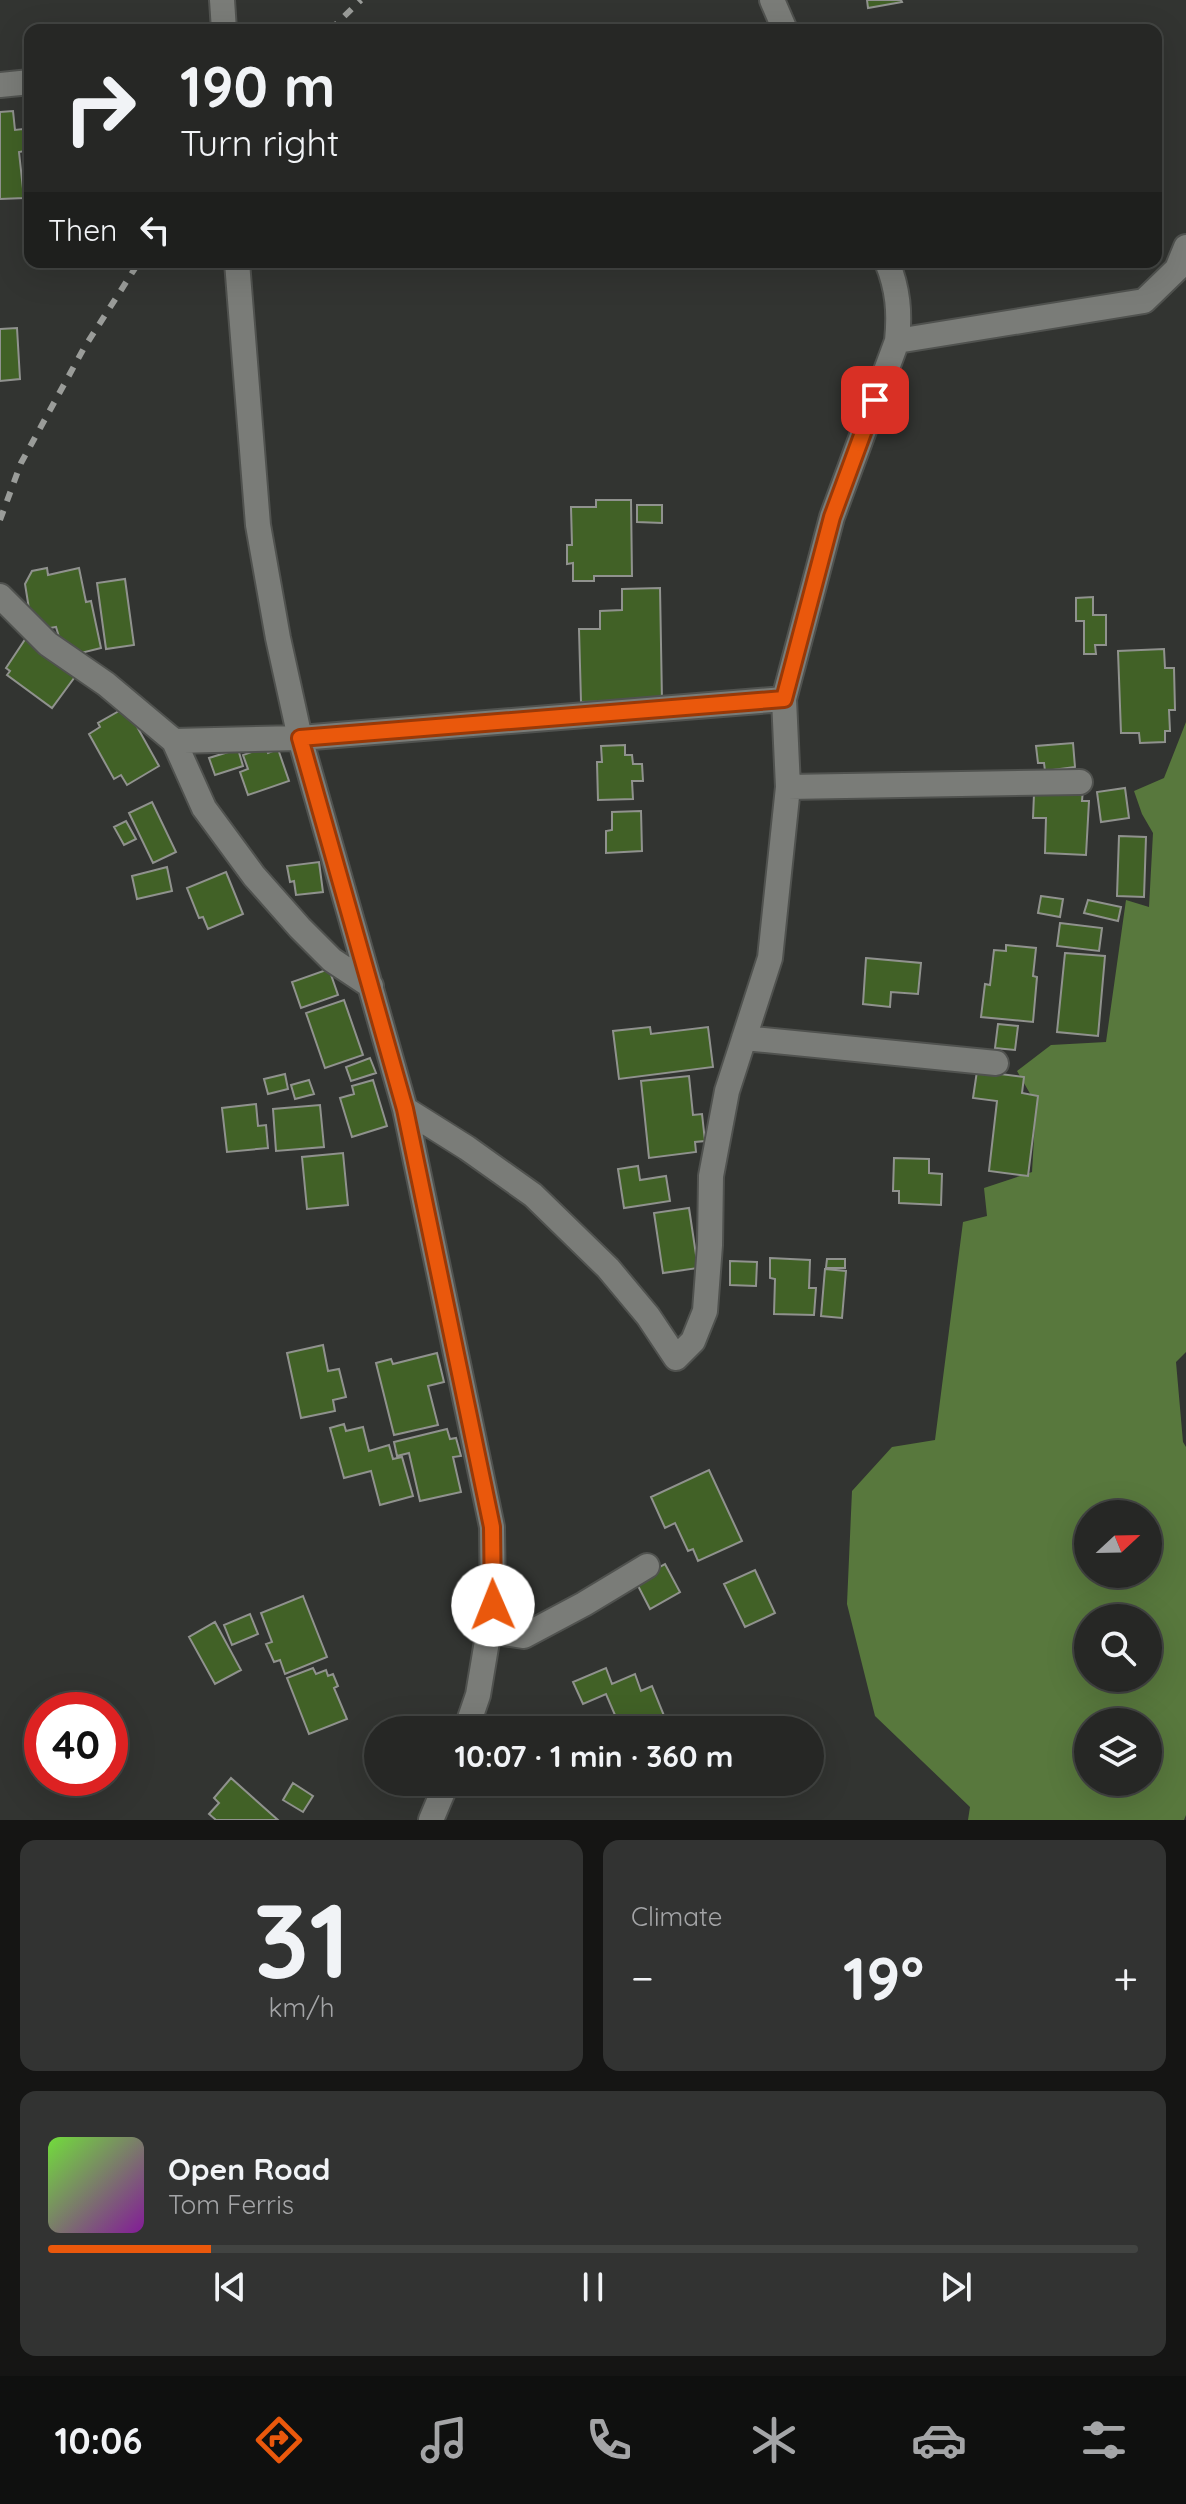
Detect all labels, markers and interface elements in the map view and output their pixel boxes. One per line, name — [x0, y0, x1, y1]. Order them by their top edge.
text: 190 m — [180, 51, 335, 121]
icon: right — [48, 56, 152, 160]
text: Turn right — [180, 120, 339, 165]
icon: left — [133, 208, 177, 252]
text: Then — [48, 211, 117, 249]
pin — [841, 366, 909, 434]
icon: arrive — [853, 378, 897, 422]
north arrow — [1074, 1500, 1162, 1588]
map controls — [1074, 1500, 1162, 1796]
position arrow — [451, 1563, 535, 1647]
button: search — [1074, 1604, 1162, 1692]
speed limit sign: 40 — [24, 1692, 128, 1796]
button: layers — [1074, 1708, 1162, 1796]
text: 10:07 · 1 min · 360 m — [455, 1737, 733, 1775]
text: 31 — [253, 1874, 350, 2004]
text: Climate — [631, 1900, 722, 1933]
text: 19° — [843, 1940, 924, 2015]
text: − — [631, 1950, 654, 2005]
text: + — [1113, 1950, 1138, 2005]
text: km/h — [269, 1991, 334, 2024]
text: Open Road — [168, 2150, 330, 2188]
text: Tom Ferris — [168, 2188, 294, 2221]
icon: previous — [208, 2265, 252, 2309]
icon: pause — [571, 2265, 615, 2309]
icon: next — [934, 2265, 978, 2309]
icon: directions — [251, 2412, 307, 2468]
icon: music — [416, 2412, 472, 2468]
icon: phone — [581, 2412, 637, 2468]
icon: climate — [746, 2412, 802, 2468]
icon: car — [911, 2412, 967, 2468]
icon: filters — [1076, 2412, 1132, 2468]
text: 10:06 — [54, 2418, 142, 2463]

